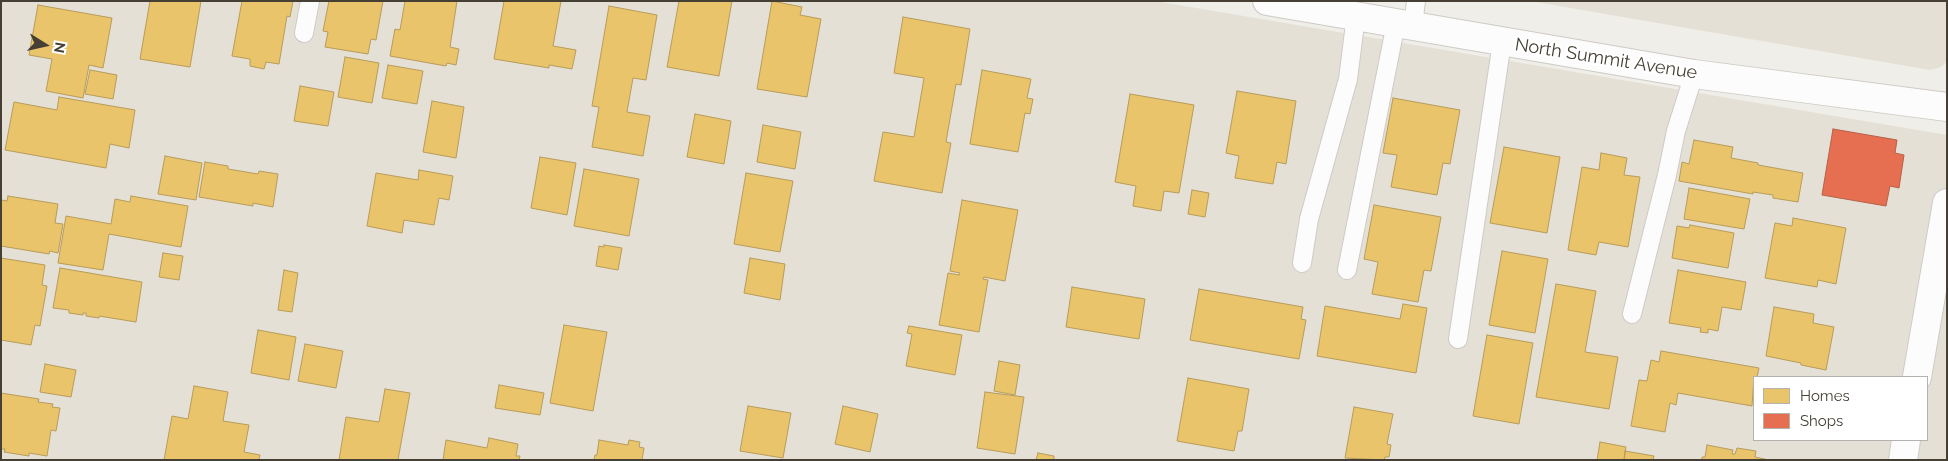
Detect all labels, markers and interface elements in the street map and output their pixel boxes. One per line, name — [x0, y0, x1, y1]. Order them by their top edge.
north arrow — [20, 20, 70, 70]
street label: North Summit Avenue — [1513, 34, 1699, 84]
text: N — [51, 41, 69, 54]
legend — [1753, 376, 1928, 441]
text: Homes — [1800, 387, 1850, 405]
text: Shops — [1800, 412, 1843, 430]

